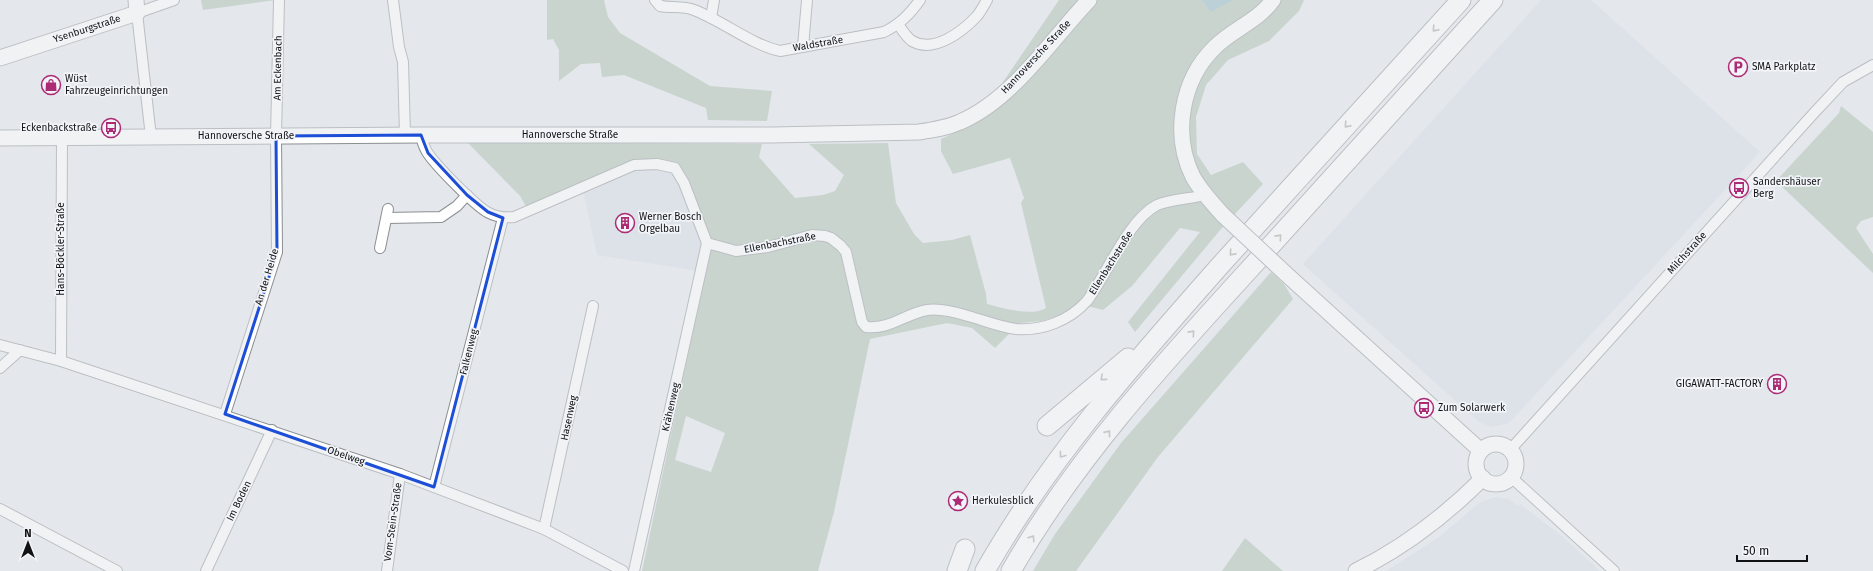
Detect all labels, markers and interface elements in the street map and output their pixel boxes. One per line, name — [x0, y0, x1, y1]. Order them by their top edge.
street label: Ysenburgstraße — [52, 12, 122, 46]
street label: Hannoversche Straße — [999, 18, 1073, 96]
one-way arrow — [1432, 24, 1440, 32]
street label: Waldstraße — [792, 34, 844, 54]
street label: Am Eckenbach — [271, 35, 285, 101]
parking icon: SMA Parkplatz — [1727, 56, 1749, 78]
place label: SMA Parkplatz — [1752, 61, 1816, 73]
place label: Wüst Fahrzeugeinrichtungen — [65, 73, 168, 97]
shop icon: Wüst Fahrzeugeinrichtungen — [40, 74, 62, 96]
bus stop icon: Eckenbackstraße — [100, 117, 122, 139]
one-way arrow — [1345, 120, 1352, 128]
place label: Eckenbackstraße — [21, 122, 97, 134]
street label: Hannoversche Straße — [522, 129, 618, 141]
street label: Hannoversche Straße — [198, 130, 294, 142]
place label: Sandershäuser Berg — [1753, 176, 1821, 200]
bus stop icon: Sandershäuser Berg — [1728, 177, 1750, 199]
street label: Hans-Böckler-Straße — [55, 202, 67, 296]
place label: Werner Bosch Orgelbau — [639, 211, 702, 235]
building icon: Werner Bosch Orgelbau — [614, 212, 636, 234]
street label: Ellenbachstraße — [1087, 229, 1135, 297]
street label: Milchstraße — [1665, 229, 1709, 277]
street label: Ellenbachstraße — [743, 230, 817, 256]
one-way arrow — [1274, 234, 1281, 241]
street label: An der Heide — [253, 247, 281, 307]
one-way arrow — [1230, 248, 1237, 255]
street label: Falkenweg — [458, 327, 481, 376]
one-way arrow — [1187, 330, 1194, 338]
one-way arrow — [1100, 373, 1108, 381]
building icon: GIGAWATT-FACTORY — [1766, 373, 1788, 395]
place label: GIGAWATT-FACTORY — [1676, 378, 1763, 390]
street label: Krähenweg — [660, 381, 683, 433]
street label: Hasenweg — [558, 394, 580, 442]
bus stop icon: Zum Solarwerk — [1413, 397, 1435, 419]
place label: Zum Solarwerk — [1438, 402, 1506, 414]
one-way arrow — [1103, 430, 1110, 437]
street label: Obelweg — [326, 444, 367, 468]
one-way arrow — [1060, 451, 1067, 458]
street label: Im Boden — [224, 479, 254, 523]
street label: Vom-Stein-Straße — [382, 482, 404, 562]
place icon: Herkulesblick — [947, 490, 969, 512]
place label: Herkulesblick — [972, 495, 1034, 507]
north arrow — [8, 523, 48, 563]
text: N — [24, 527, 32, 540]
one-way arrow — [1027, 535, 1035, 542]
scale bar — [1737, 537, 1807, 563]
text: 50 m — [1743, 544, 1769, 558]

